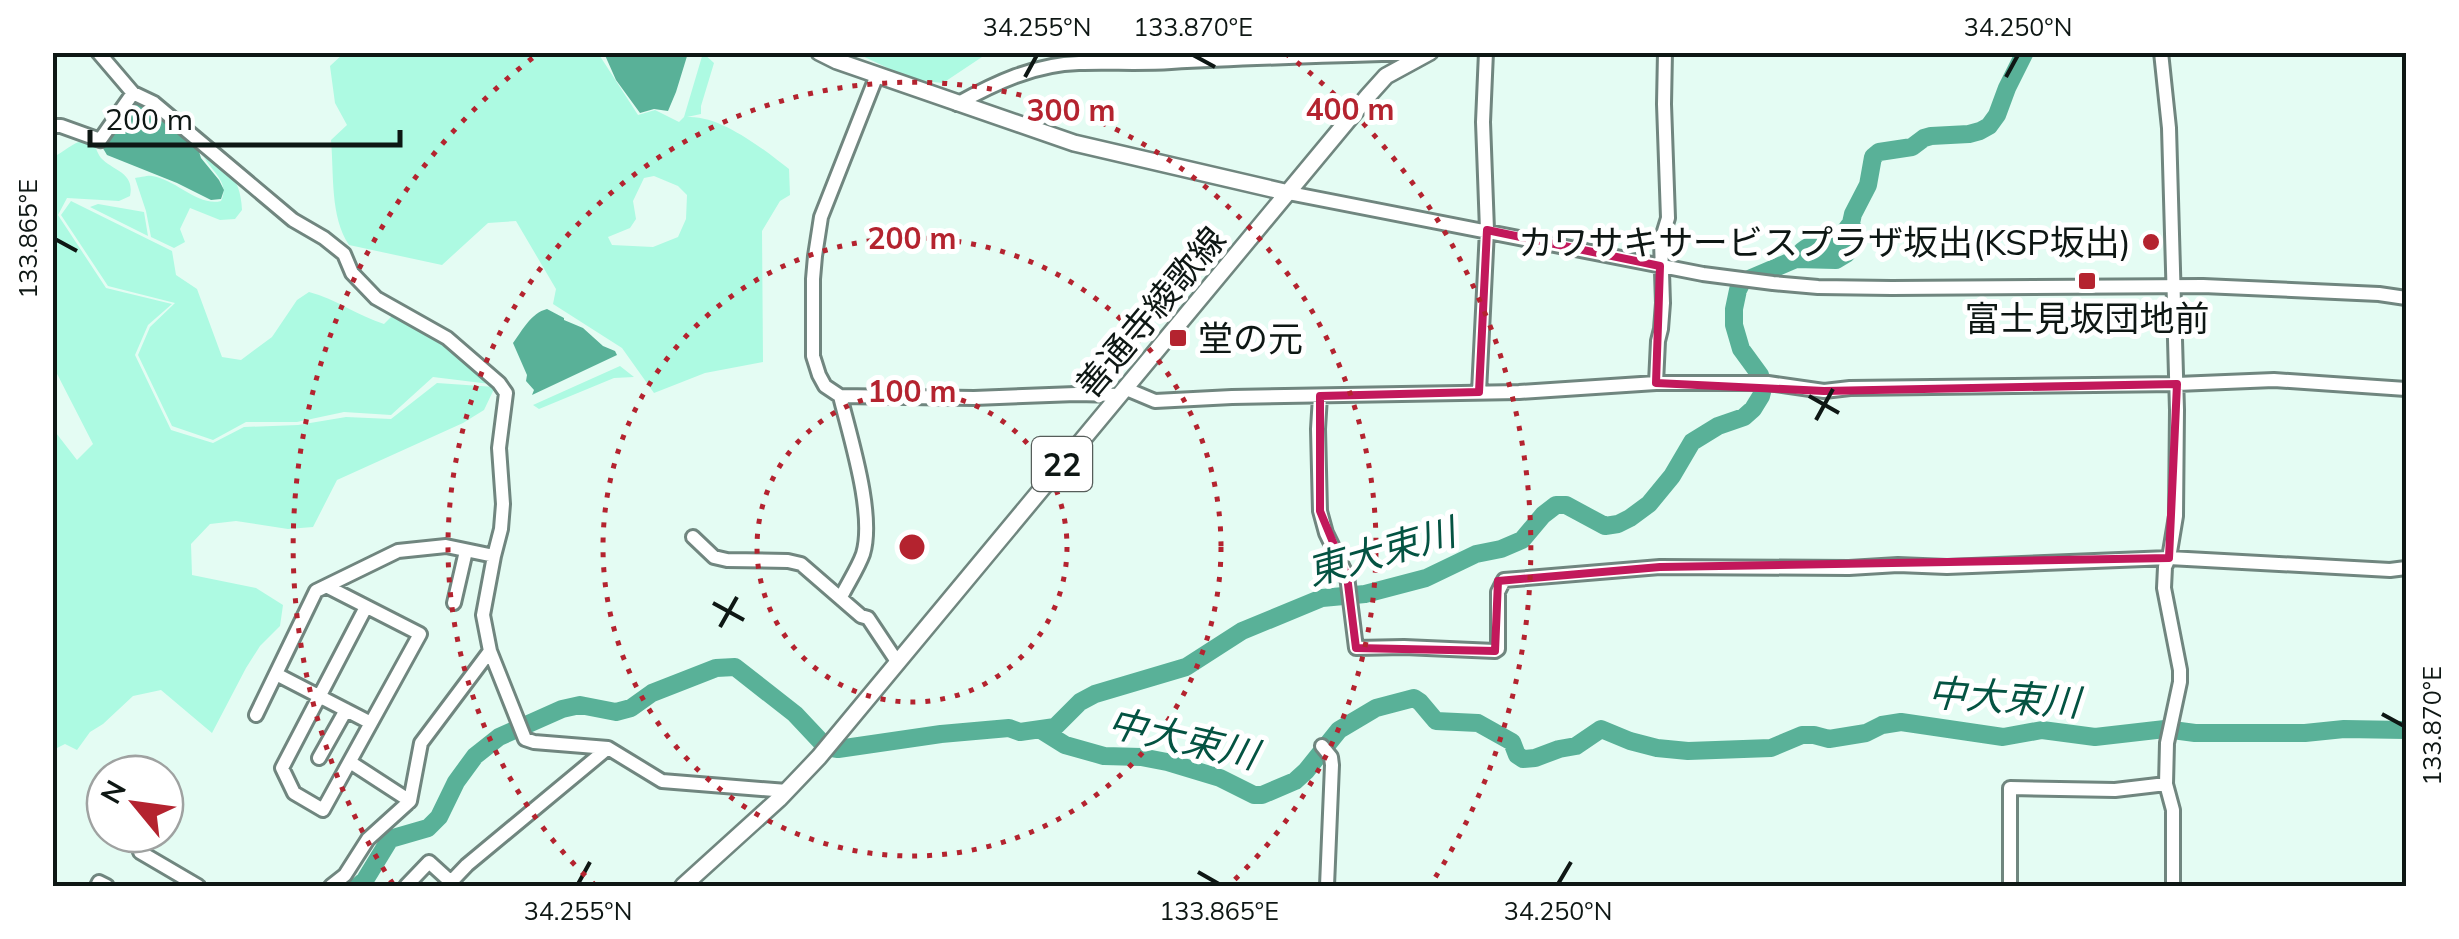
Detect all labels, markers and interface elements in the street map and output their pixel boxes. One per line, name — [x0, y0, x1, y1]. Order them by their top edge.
text: 34.255°N — [983, 11, 1091, 42]
text: 133.870°E — [1133, 11, 1253, 42]
text: 34.250°N — [1964, 11, 2072, 42]
scale bar — [90, 85, 400, 147]
text: 400 m — [1305, 90, 1395, 128]
text: 300 m — [1026, 91, 1116, 129]
text: 200 m — [105, 100, 193, 138]
text: 133.865°E — [12, 179, 43, 299]
street label: 善通寺綾歌線 — [1066, 217, 1234, 407]
text: 200 m — [867, 219, 957, 257]
place label: カワサキサービスプラザ坂出(KSP坂出) — [1518, 220, 2131, 264]
marker: カワサキサービスプラザ坂出(KSP坂出) — [2140, 231, 2162, 253]
marker: 富士見坂団地前 — [2076, 270, 2098, 292]
place label: 富士見坂団地前 — [1964, 296, 2210, 340]
place label: 堂の元 — [1198, 316, 1303, 360]
marker: 堂の元 — [1167, 327, 1189, 349]
text: 100 m — [867, 372, 957, 410]
road number: 22 — [1032, 437, 1092, 491]
water label: 東大束川 — [1301, 506, 1465, 595]
centre of rings — [894, 529, 930, 565]
text: 133.870°E — [2416, 666, 2447, 786]
water label: 中大束川 — [1927, 668, 2085, 727]
water label: 中大束川 — [1104, 698, 1266, 779]
north arrow — [85, 754, 185, 854]
text: N — [92, 774, 133, 809]
text: 34.255°N — [524, 895, 632, 926]
text: 133.865°E — [1159, 895, 1279, 926]
text: 34.250°N — [1504, 895, 1612, 926]

